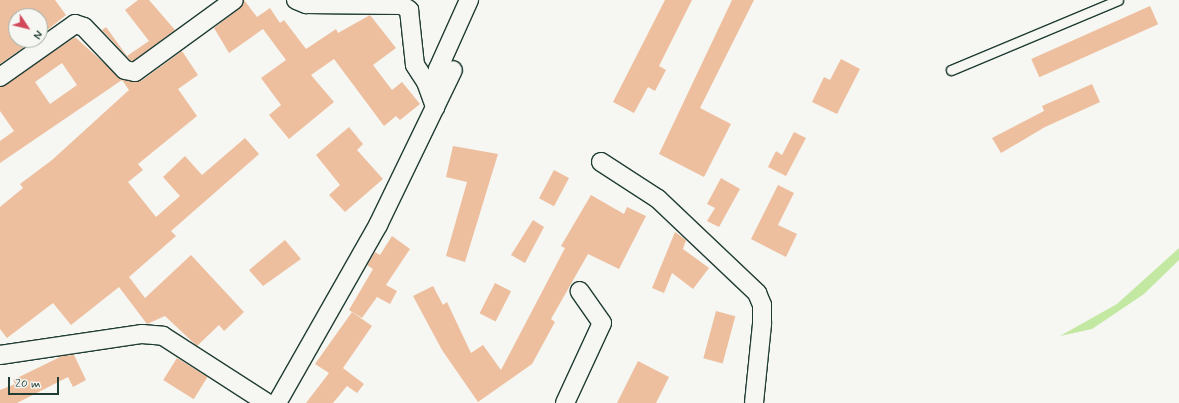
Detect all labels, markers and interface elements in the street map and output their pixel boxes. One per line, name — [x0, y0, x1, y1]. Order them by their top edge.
north arrow — [8, 8, 48, 48]
text: N — [29, 27, 45, 41]
scale bar — [10, 369, 61, 395]
text: 20 m — [15, 376, 41, 392]

